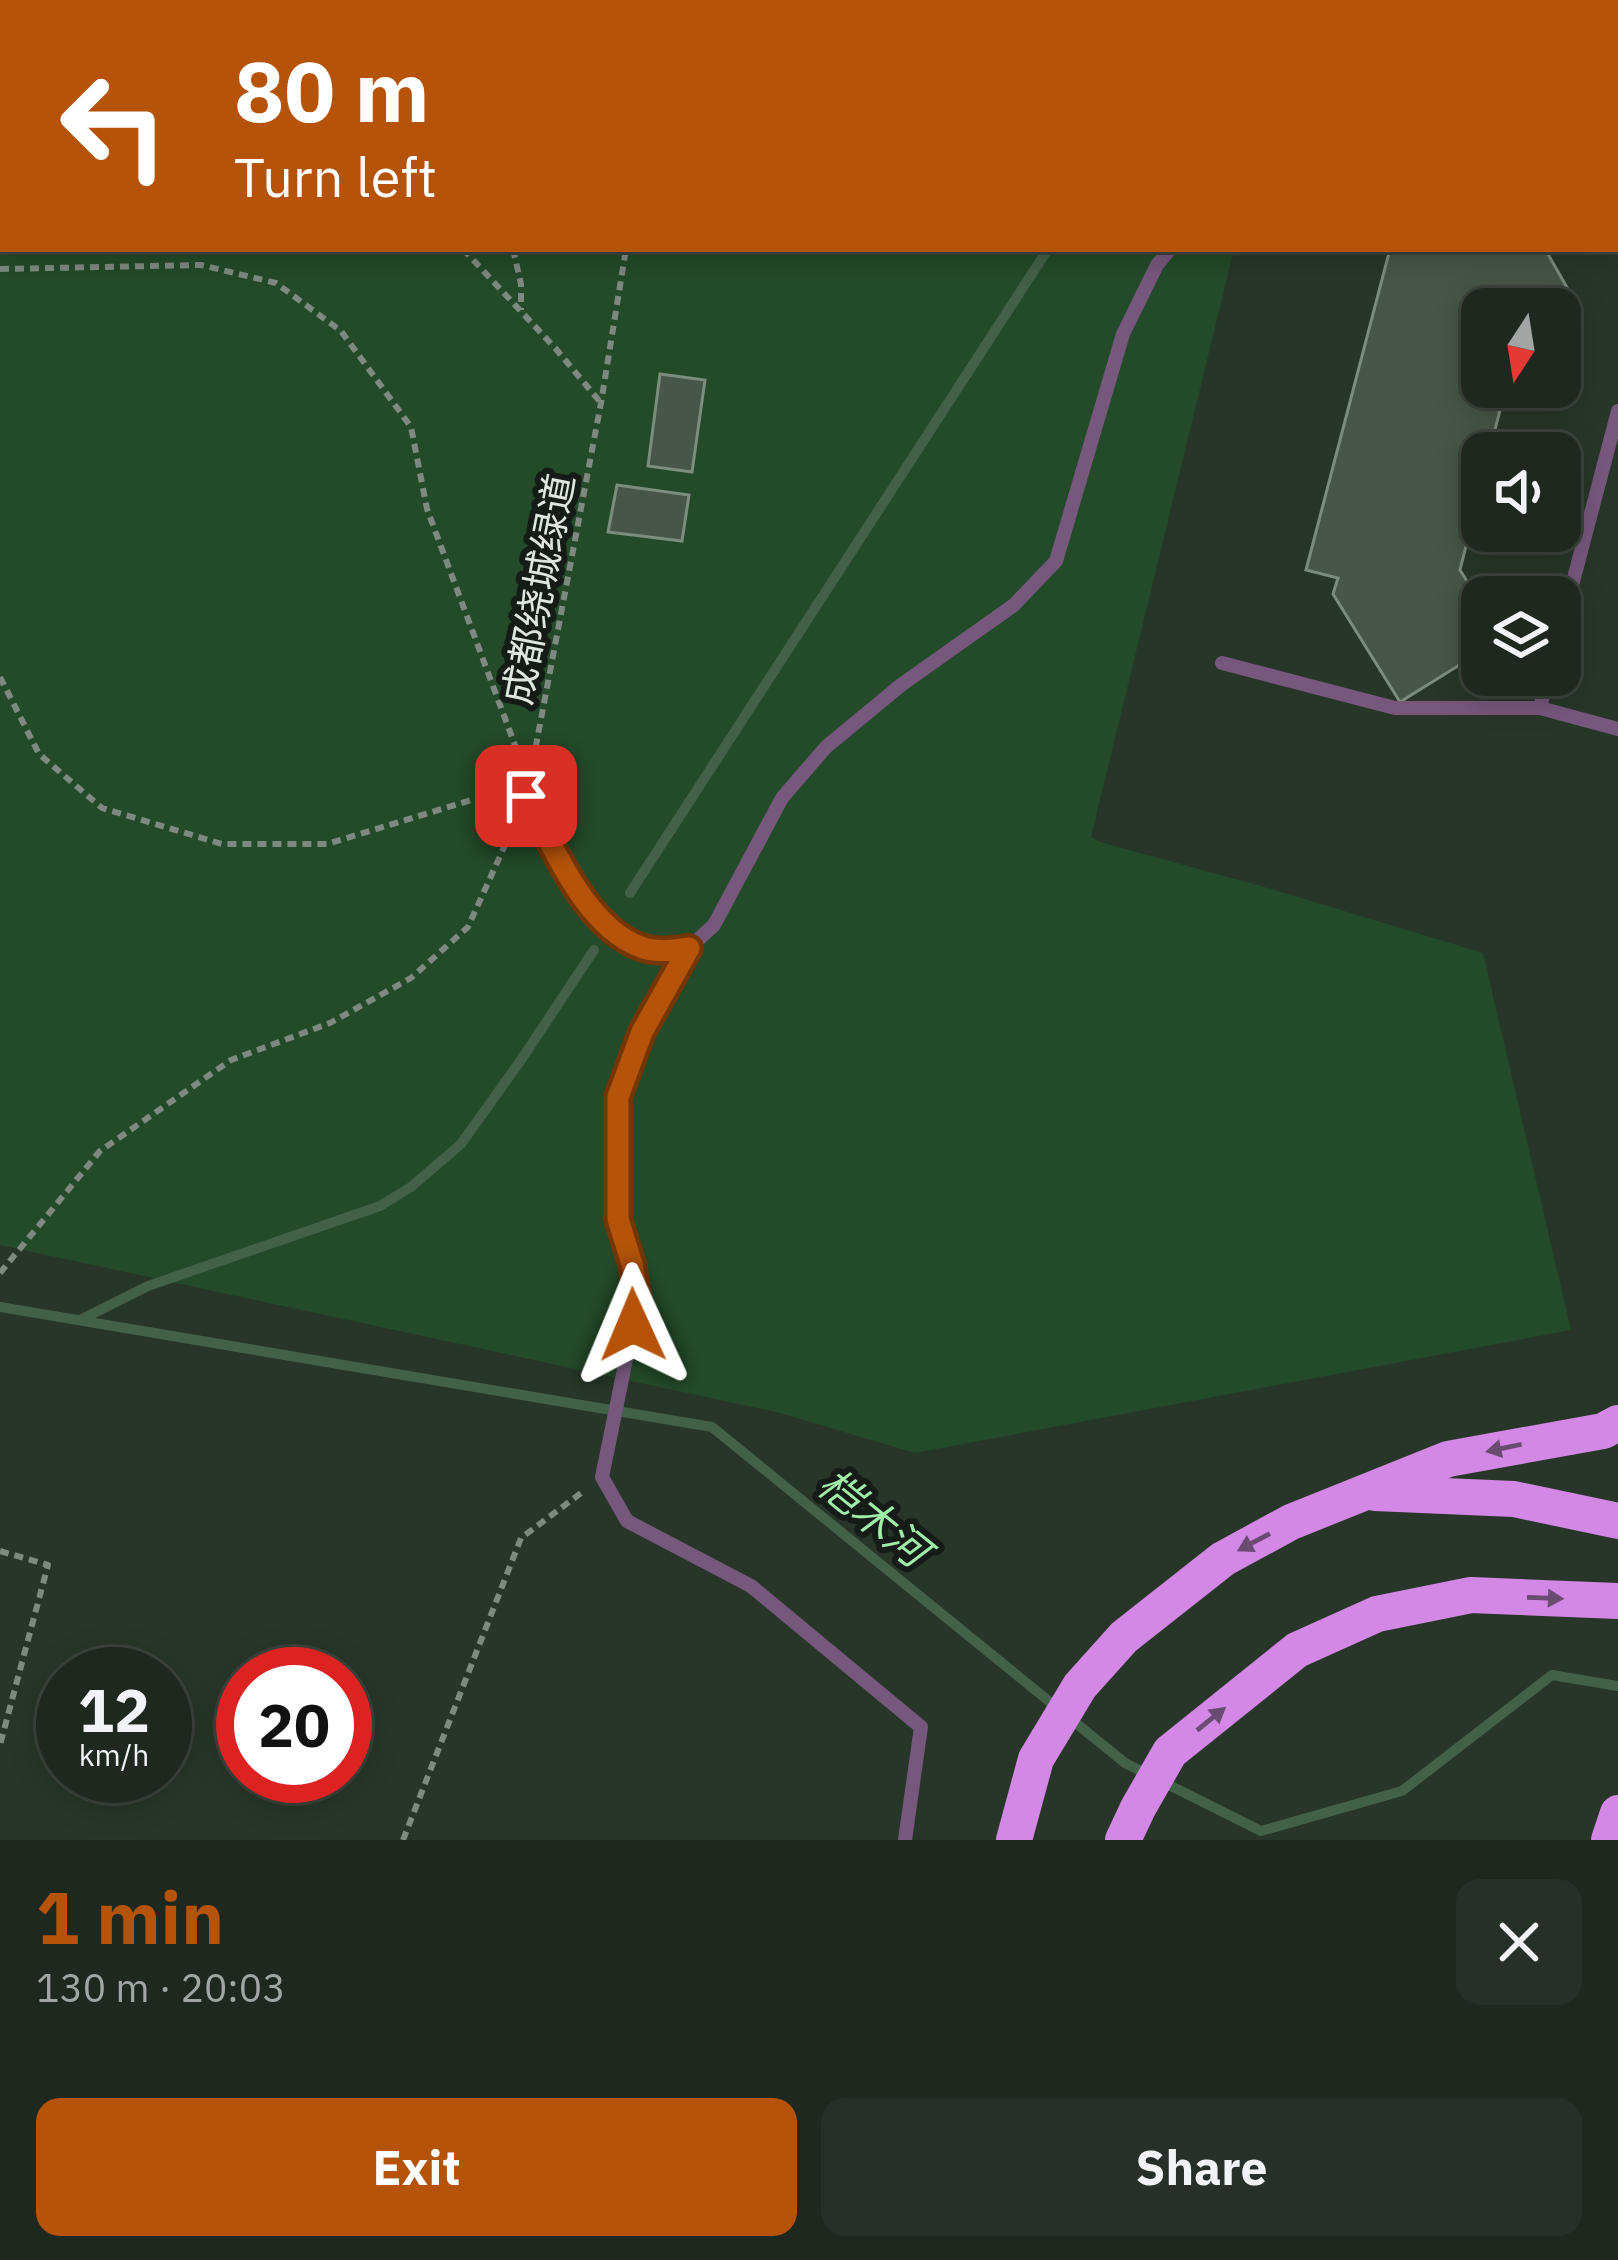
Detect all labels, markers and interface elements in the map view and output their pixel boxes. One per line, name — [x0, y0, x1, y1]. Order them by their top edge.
text: 80 m — [234, 36, 430, 145]
icon: left — [36, 48, 192, 204]
text: Turn left — [234, 142, 437, 212]
north arrow — [1461, 288, 1581, 408]
map controls — [1461, 288, 1581, 696]
button: sound — [1461, 432, 1581, 552]
street label: 成都绕城绿道 — [491, 469, 585, 709]
button: layers — [1461, 576, 1581, 696]
pin — [475, 745, 577, 847]
icon: arrive — [493, 763, 559, 829]
position arrow — [570, 1262, 696, 1388]
one-way arrow — [1485, 1439, 1523, 1458]
water label: 桤木河 — [808, 1456, 946, 1582]
one-way arrow — [1236, 1531, 1271, 1552]
one-way arrow — [1527, 1589, 1565, 1608]
speed limit sign: 20 — [216, 1647, 372, 1803]
text: 12 — [78, 1670, 150, 1749]
one-way arrow — [1195, 1707, 1226, 1732]
text: km/h — [79, 1735, 149, 1774]
text: 1 min — [36, 1870, 224, 1964]
button: close — [1456, 1879, 1582, 2005]
text: 130 m · 20:03 — [36, 1962, 286, 2013]
button: Exit — [36, 2098, 797, 2236]
button: Share — [821, 2098, 1582, 2236]

